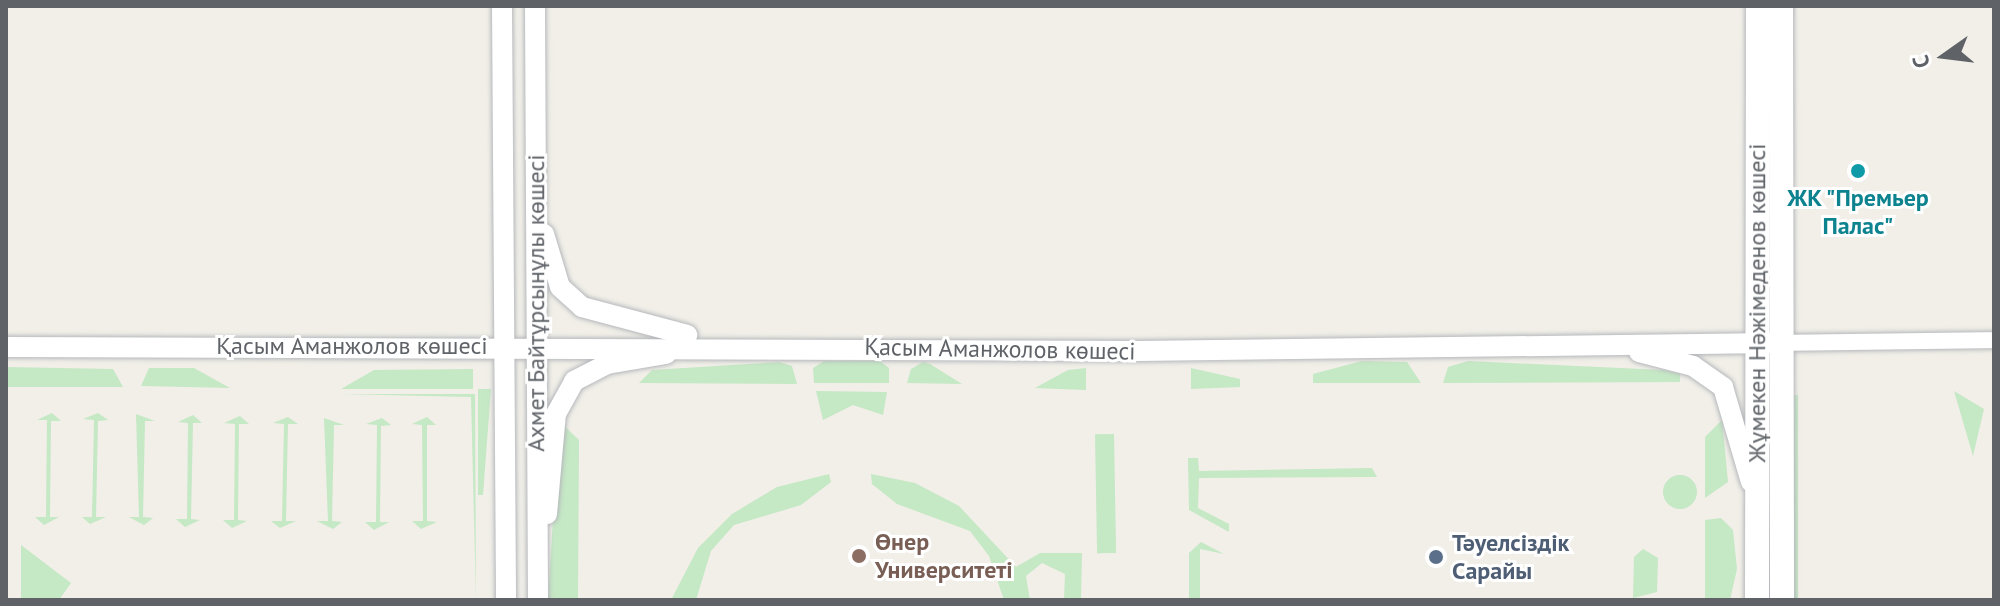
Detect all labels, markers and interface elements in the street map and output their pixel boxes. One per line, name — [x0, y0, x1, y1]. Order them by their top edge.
north arrow — [1904, 16, 1984, 96]
text: С — [1906, 52, 1936, 71]
street label: Жұмекен Нәжімеденов көшесі — [1743, 143, 1771, 463]
street label: Ахмет Байтұрсынұлы көшесі — [522, 154, 550, 452]
marker: ЖК "Премьер Палас" — [1849, 162, 1867, 180]
place label: ЖК "Премьер Палас" — [1786, 184, 1930, 240]
street label: Қасым Аманжолов көшесі — [216, 332, 488, 360]
street label: Қасым Аманжолов көшесі — [864, 332, 1136, 366]
place label: Өнер Университеті — [875, 528, 1013, 584]
place label: Тәуелсіздік Сарайы — [1452, 529, 1569, 585]
marker: Өнер Университеті — [850, 547, 868, 565]
marker: Тәуелсіздік Сарайы — [1427, 548, 1445, 566]

